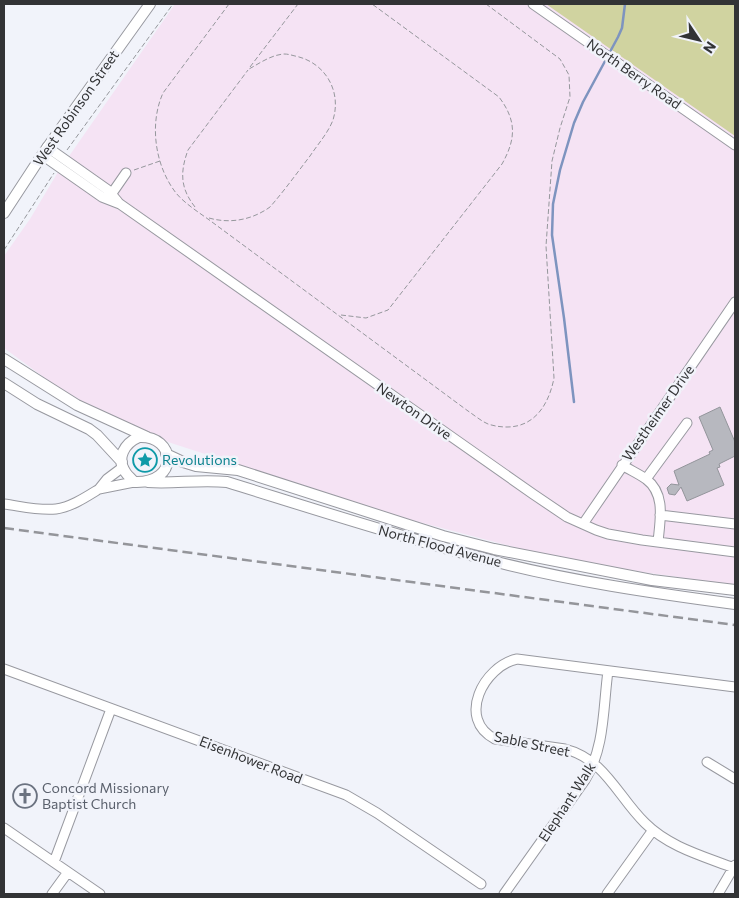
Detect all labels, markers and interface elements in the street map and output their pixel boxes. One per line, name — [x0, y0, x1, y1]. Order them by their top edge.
north arrow — [674, 15, 724, 65]
street label: North Berry Road — [584, 35, 685, 112]
text: N — [700, 39, 720, 57]
street label: West Robinson Street — [29, 46, 122, 169]
street label: Westheimer Drive — [618, 361, 697, 464]
street label: Newton Drive — [374, 379, 455, 443]
place icon: Revolutions — [132, 447, 158, 473]
place label: Revolutions — [162, 451, 237, 468]
street label: North Flood Avenue — [377, 521, 504, 570]
street label: Sable Street — [493, 727, 572, 760]
street label: Eisenhower Road — [197, 732, 305, 787]
street label: Elephant Walk — [535, 758, 599, 845]
place label: Concord Missionary Baptist Church — [42, 779, 169, 812]
church icon: Concord Missionary Baptist Church — [12, 783, 38, 809]

